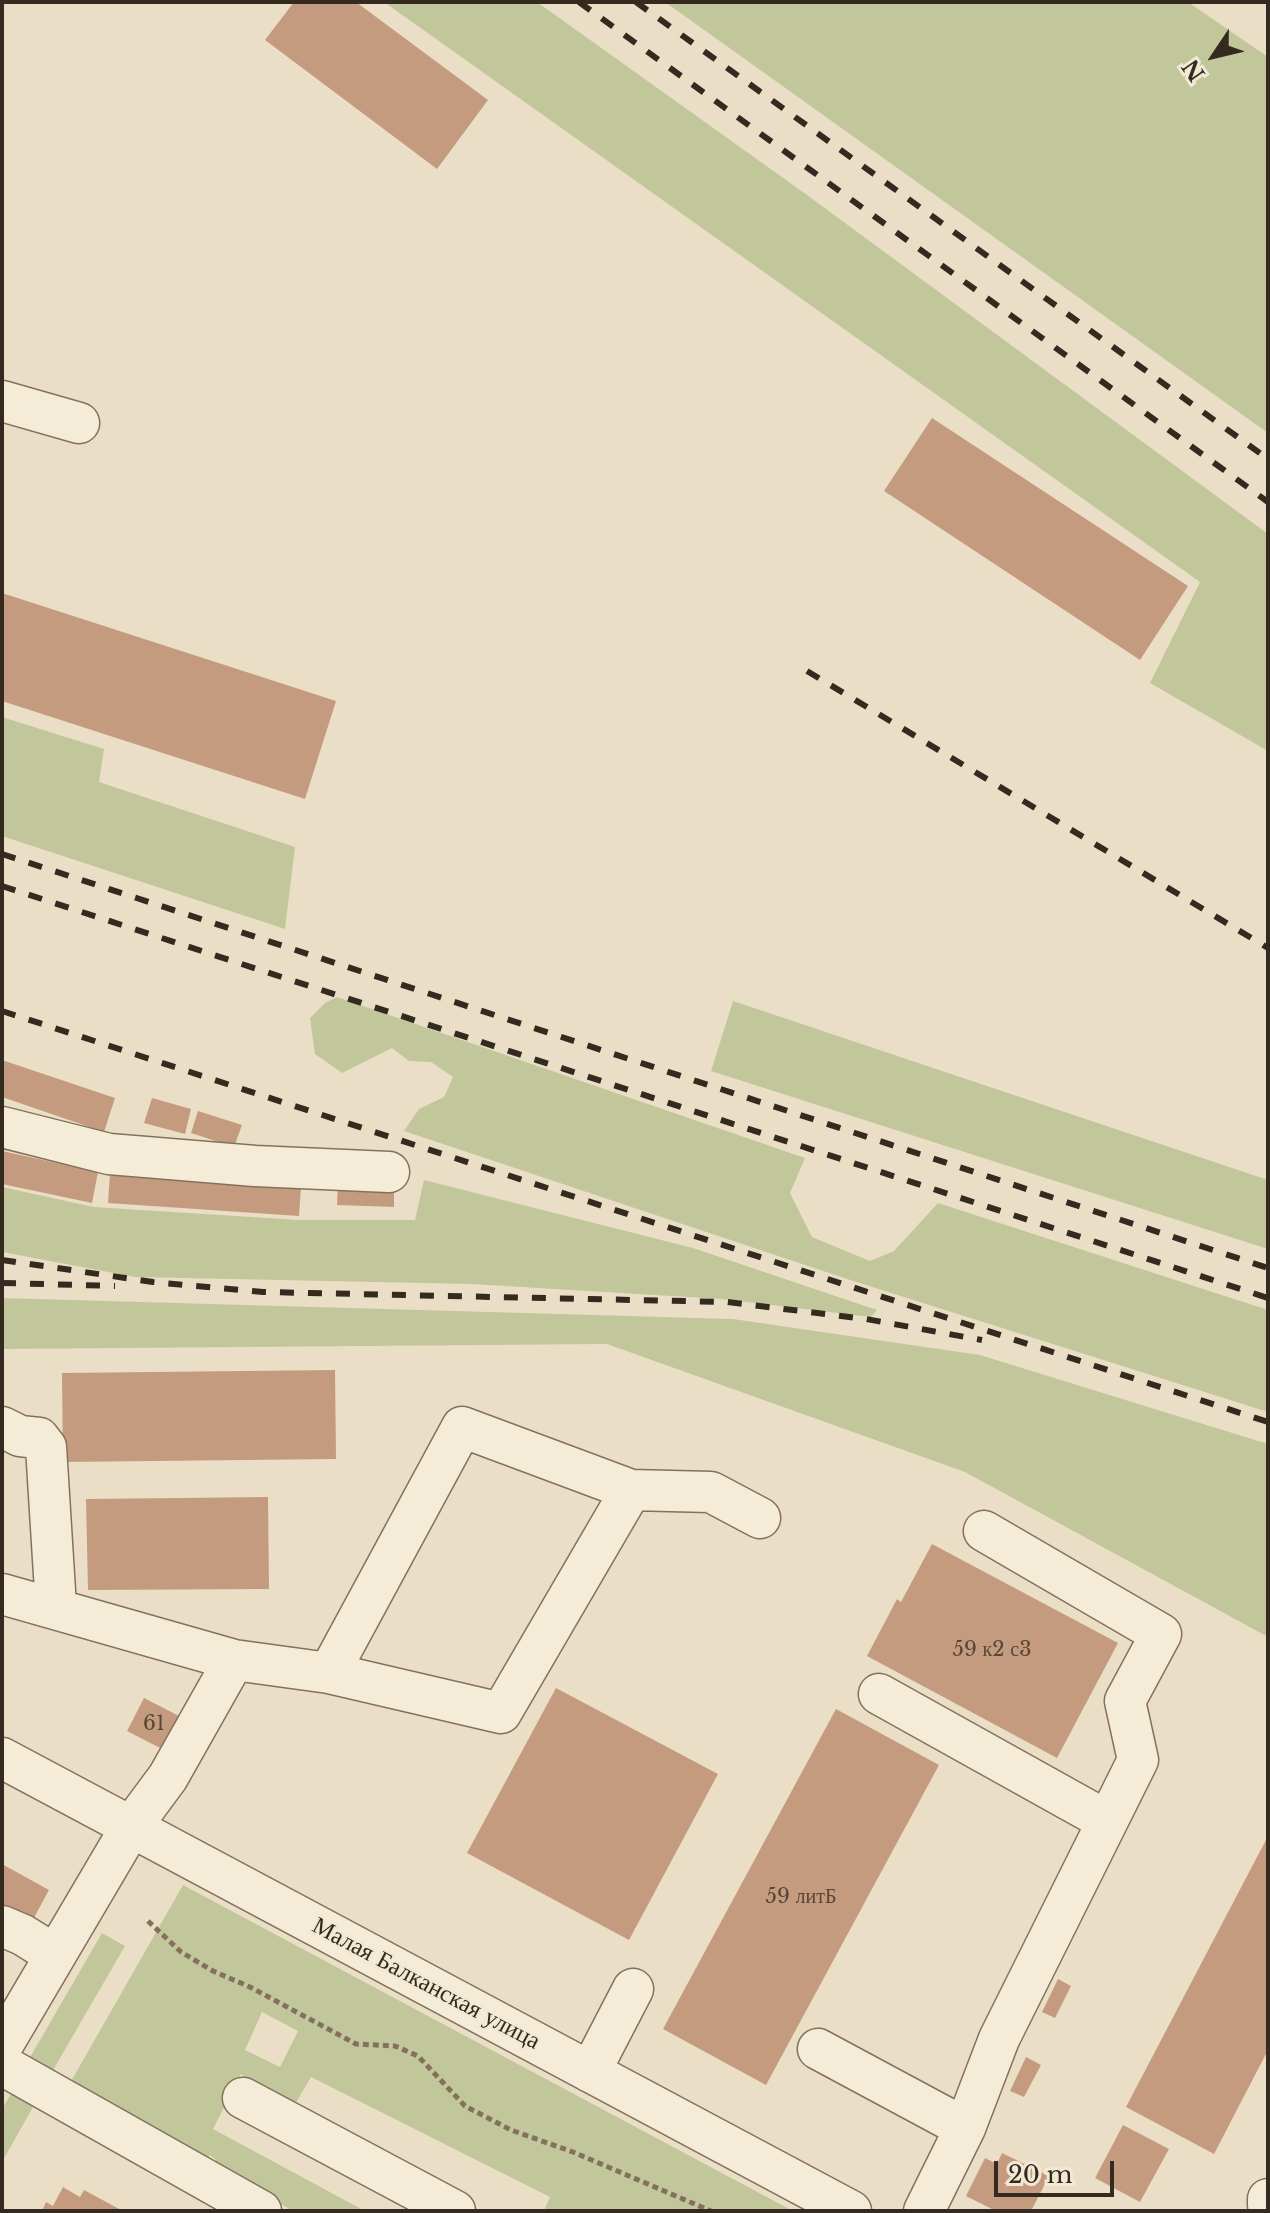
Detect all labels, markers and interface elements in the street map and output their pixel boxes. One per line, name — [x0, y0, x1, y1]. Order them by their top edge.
north arrow — [1174, 16, 1254, 96]
text: N — [1177, 54, 1211, 86]
house number: 59 к2 с3 — [953, 1638, 1031, 1662]
house number: 61 — [143, 1712, 165, 1736]
house number: 59 литБ — [766, 1885, 836, 1909]
street label: Малая Балканская улица — [307, 1912, 545, 2056]
scale bar — [998, 2145, 1118, 2195]
text: 20 m — [1008, 2160, 1073, 2189]

